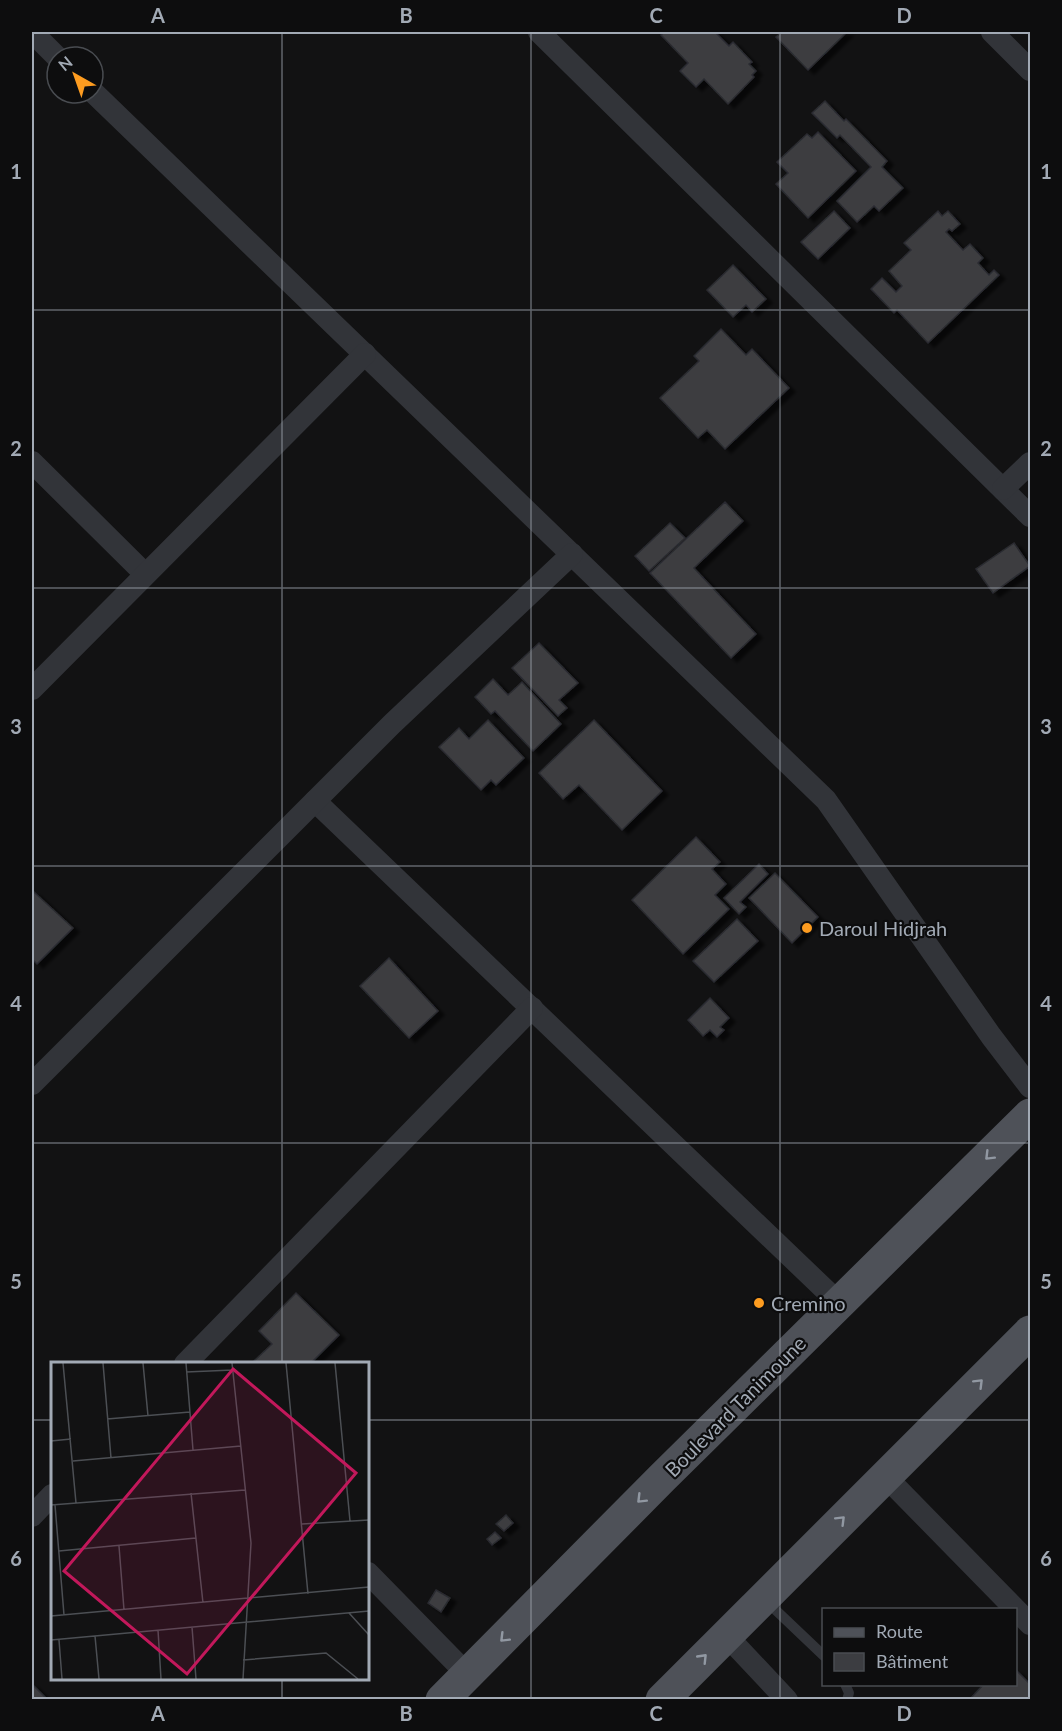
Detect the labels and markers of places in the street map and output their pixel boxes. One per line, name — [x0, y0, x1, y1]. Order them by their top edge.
place label: Daroul Hidjrah — [819, 916, 947, 940]
marker: Daroul Hidjrah — [800, 921, 814, 935]
place label: Cremino — [771, 1291, 845, 1315]
marker: Cremino — [752, 1296, 766, 1310]

